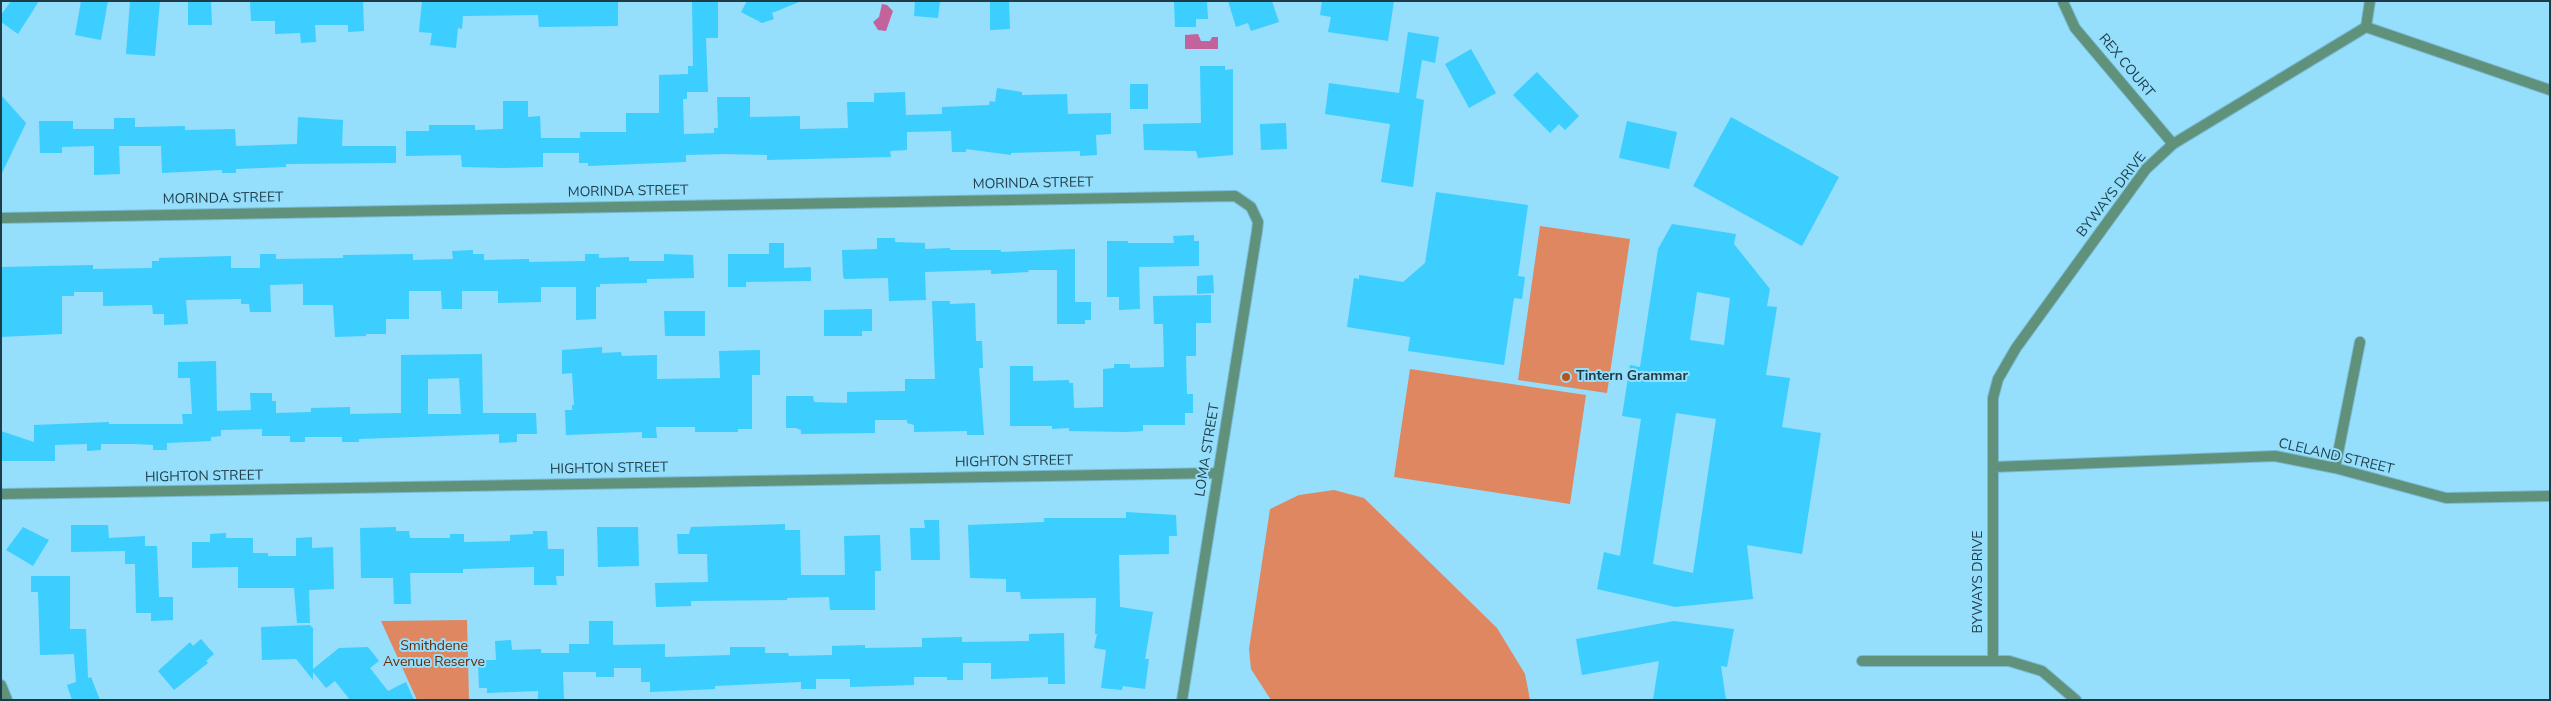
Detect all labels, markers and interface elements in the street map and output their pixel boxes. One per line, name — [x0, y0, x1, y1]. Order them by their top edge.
street label: REX COURT — [2095, 31, 2157, 101]
street label: BYWAYS DRIVE — [2074, 149, 2150, 241]
street label: MORINDA STREET — [972, 175, 1094, 193]
street label: MORINDA STREET — [567, 183, 689, 201]
street label: MORINDA STREET — [162, 190, 284, 208]
place label: Tintern Grammar — [1576, 369, 1688, 385]
marker: Tintern Grammar — [1560, 371, 1572, 383]
street label: LOMA STREET — [1192, 402, 1224, 498]
street label: CLELAND STREET — [2277, 436, 2395, 478]
street label: HIGHTON STREET — [955, 453, 1073, 471]
street label: HIGHTON STREET — [550, 460, 668, 478]
street label: HIGHTON STREET — [145, 468, 263, 486]
street label: BYWAYS DRIVE — [1971, 530, 1987, 634]
park label: Smithdene Avenue Reserve — [383, 639, 485, 672]

